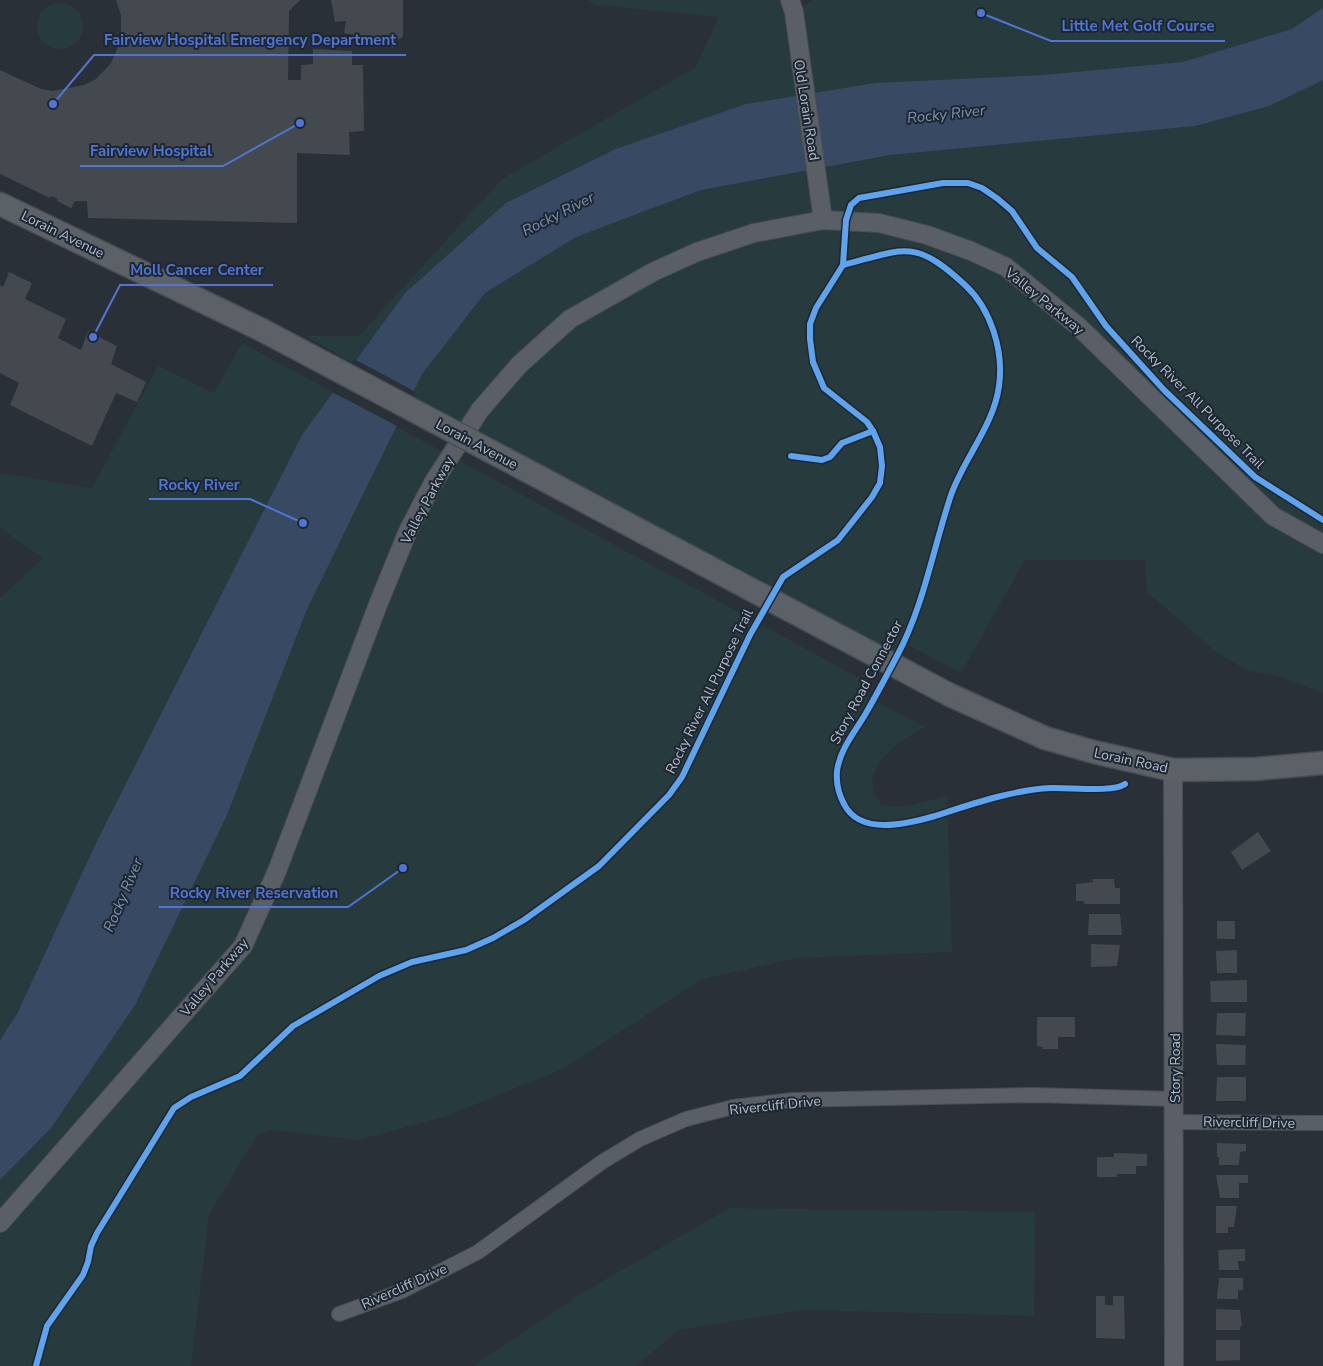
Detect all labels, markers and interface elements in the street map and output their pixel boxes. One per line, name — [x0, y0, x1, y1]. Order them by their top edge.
callout: Little Met Golf Course — [1051, 11, 1225, 41]
text: Little Met Golf Course — [1061, 16, 1215, 36]
callout: Fairview Hospital Emergency Department — [94, 25, 406, 55]
text: Fairview Hospital Emergency Department — [104, 30, 396, 50]
street label: Old Lorain Road — [789, 58, 824, 162]
water label: Rocky River — [906, 100, 987, 128]
callout: Fairview Hospital — [80, 136, 223, 166]
text: Fairview Hospital — [90, 141, 212, 161]
water label: Rocky River — [519, 187, 598, 241]
street label: Lorain Avenue — [18, 206, 107, 263]
callout: Moll Cancer Center — [120, 255, 273, 285]
text: Moll Cancer Center — [130, 260, 264, 280]
street label: Valley Parkway — [1000, 263, 1089, 340]
street label: Rocky River All Purpose Trail — [1127, 332, 1269, 474]
street label: Lorain Avenue — [433, 415, 521, 474]
street label: Valley Parkway — [396, 452, 459, 548]
callout: Rocky River — [149, 469, 250, 499]
text: Rocky River — [158, 475, 240, 495]
street label: Rocky River All Purpose Trail — [661, 605, 758, 777]
street label: Story Road Connector — [826, 617, 907, 748]
street label: Lorain Road — [1092, 743, 1170, 778]
water label: Rocky River — [98, 854, 148, 935]
callout: Rocky River Reservation — [159, 877, 348, 907]
text: Rocky River Reservation — [170, 883, 338, 903]
street label: Valley Parkway — [175, 934, 253, 1021]
street label: Story Road — [1166, 1033, 1185, 1103]
street label: Rivercliff Drive — [728, 1091, 822, 1120]
street label: Rivercliff Drive — [1203, 1112, 1295, 1133]
street label: Rivercliff Drive — [358, 1259, 450, 1314]

